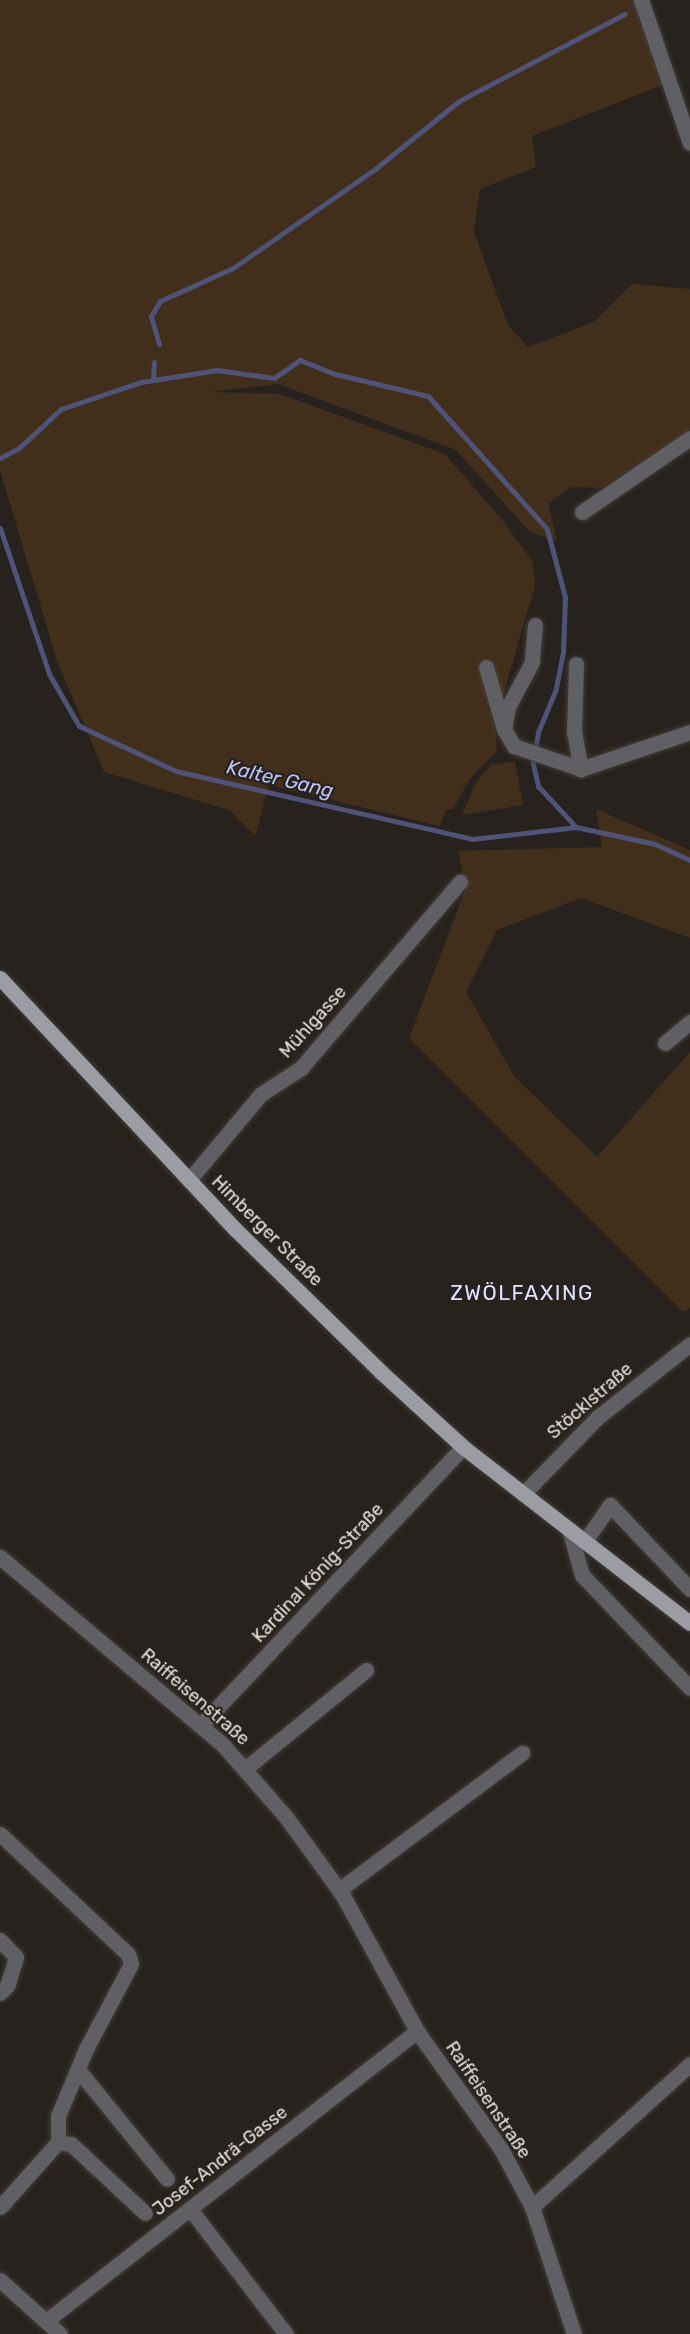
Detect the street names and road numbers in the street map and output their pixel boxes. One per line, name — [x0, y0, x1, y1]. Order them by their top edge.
street label: Mühlgasse — [275, 981, 351, 1063]
street label: Himberger Straße — [207, 1171, 327, 1291]
street label: Stöcklstraße — [543, 1358, 637, 1444]
street label: Kardinal König-Straße — [248, 1499, 388, 1647]
street label: Raiffeisenstraße — [136, 1644, 254, 1750]
street label: Raiffeisenstraße — [441, 2037, 535, 2163]
street label: Josef-Andrä-Gasse — [148, 2102, 292, 2220]

